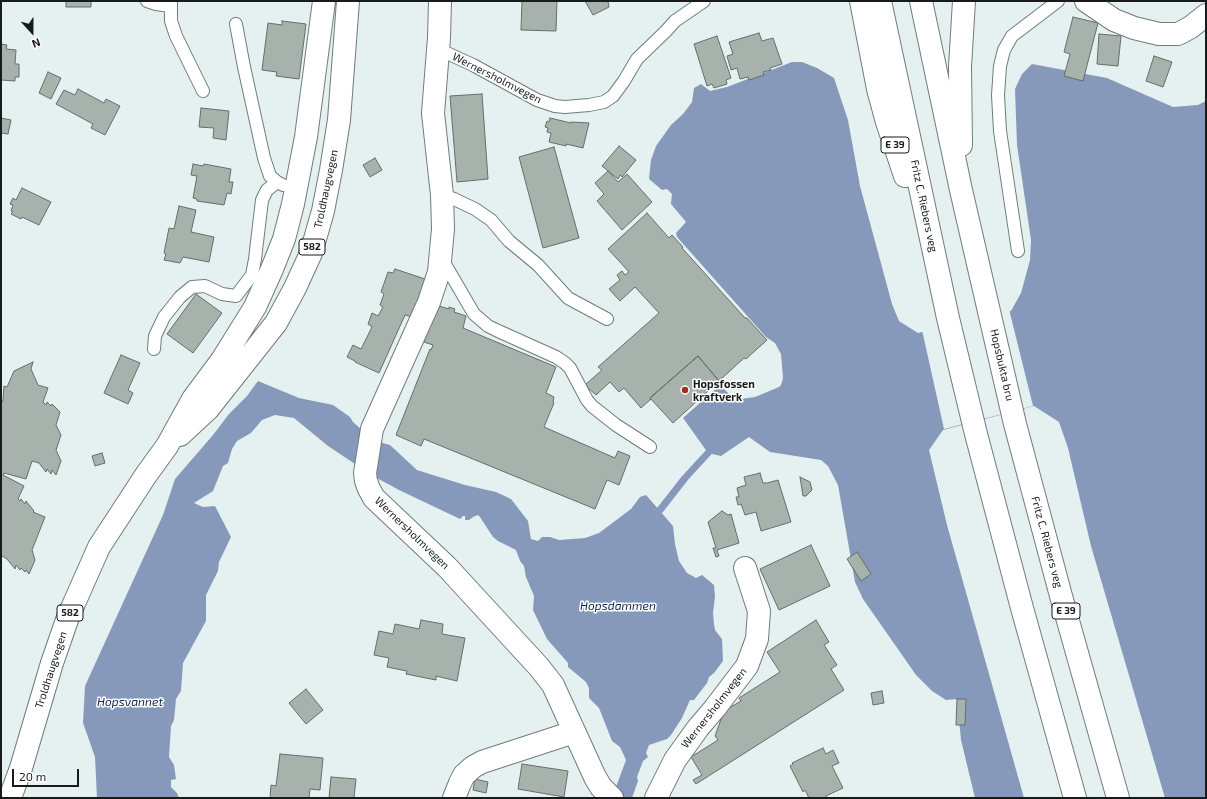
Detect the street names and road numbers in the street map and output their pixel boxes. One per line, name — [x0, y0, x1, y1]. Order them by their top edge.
street label: Wernersholmvegen — [450, 50, 544, 106]
road number: E 39 — [881, 137, 909, 153]
street label: Troldhaugvegen — [311, 148, 341, 230]
street label: Fritz C. Riebers veg — [908, 159, 940, 253]
road number: 582 — [299, 239, 325, 255]
street label: Hopsbukta bru — [987, 328, 1017, 402]
street label: Wernersholmvegen — [372, 494, 452, 572]
street label: Fritz C. Riebers veg — [1028, 495, 1066, 589]
road number: E 39 — [1052, 603, 1080, 619]
road number: 582 — [57, 605, 83, 621]
street label: Troldhaugvegen — [32, 630, 70, 710]
street label: Wernersholmvegen — [678, 665, 750, 751]

